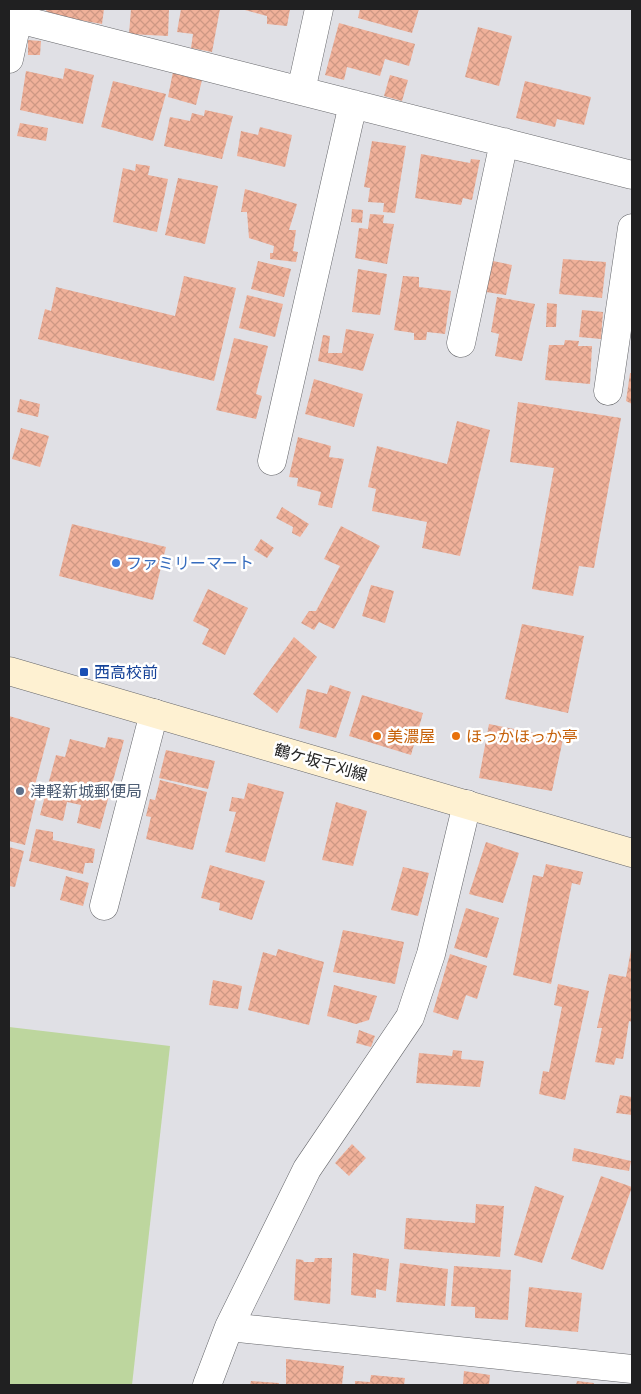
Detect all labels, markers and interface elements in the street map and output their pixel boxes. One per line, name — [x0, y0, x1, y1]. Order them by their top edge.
place label: ファミリーマート — [126, 554, 254, 573]
marker: ファミリーマート — [110, 557, 122, 569]
place label: 西高校前 — [94, 663, 158, 682]
marker: 西高校前 — [78, 666, 90, 678]
place label: 美濃屋 — [387, 727, 435, 746]
place label: ほっかほっか亭 — [466, 727, 578, 746]
marker: 美濃屋 — [371, 730, 383, 742]
marker: ほっかほっか亭 — [450, 730, 462, 742]
street label: 鶴ケ坂千刈線 — [272, 740, 370, 785]
place label: 津軽新城郵便局 — [30, 782, 142, 801]
marker: 津軽新城郵便局 — [14, 785, 26, 797]

